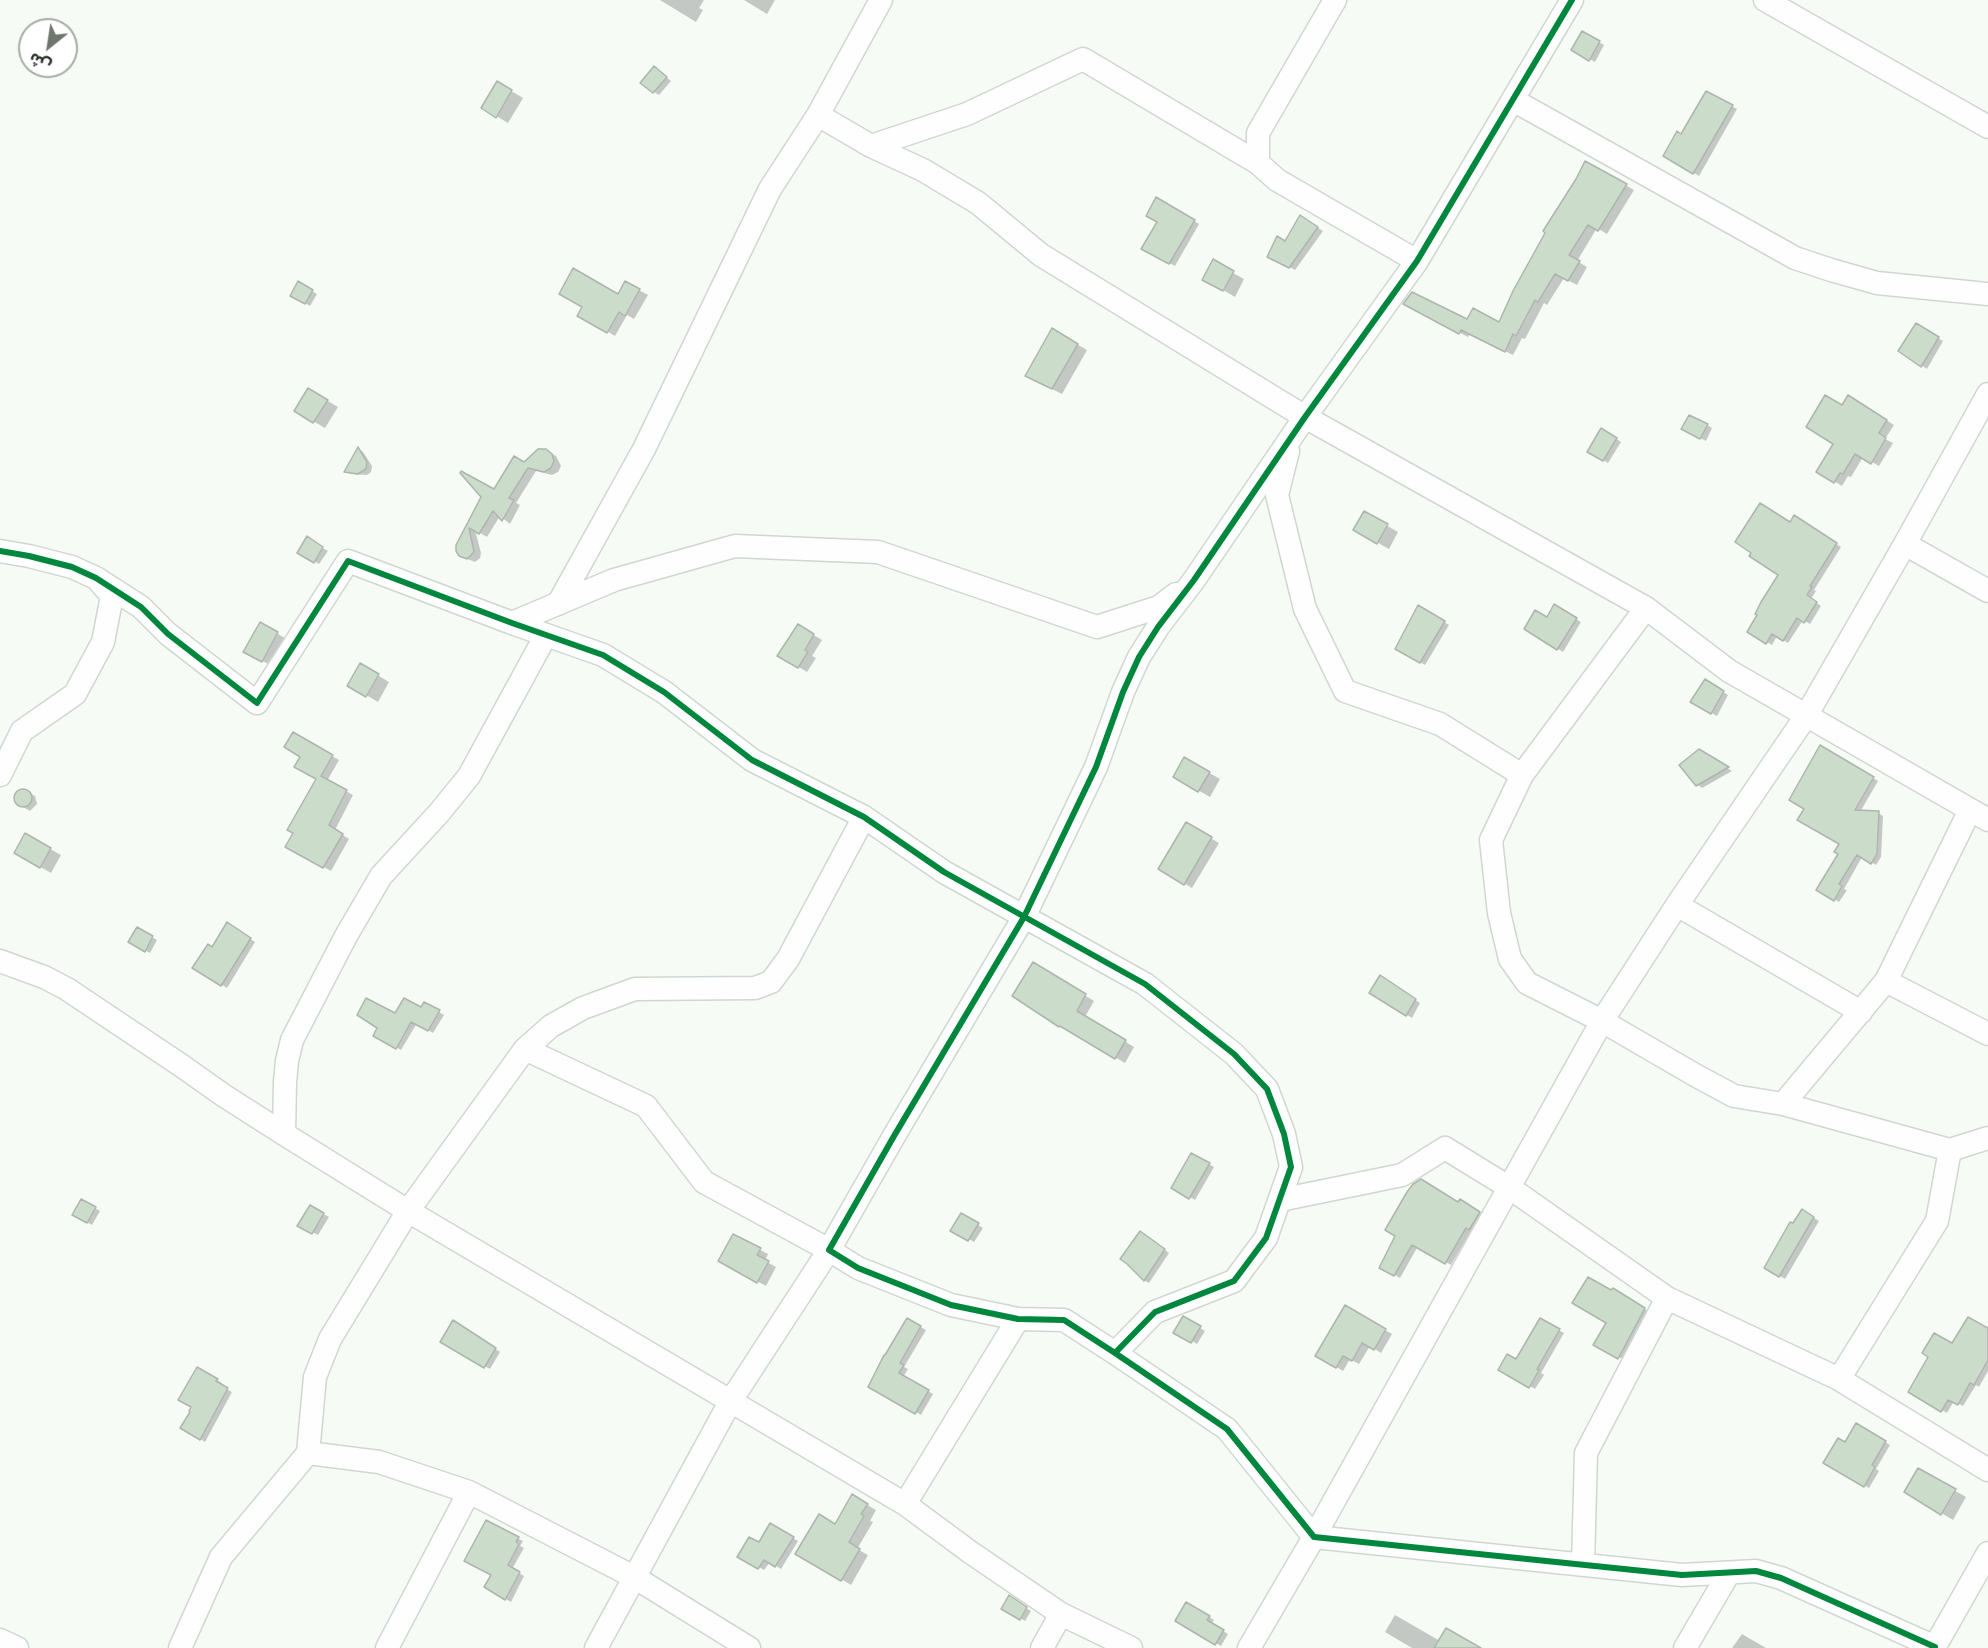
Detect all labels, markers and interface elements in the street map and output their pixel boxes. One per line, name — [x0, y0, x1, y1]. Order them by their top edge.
north arrow — [18, 18, 78, 78]
text: ش — [25, 46, 55, 78]

